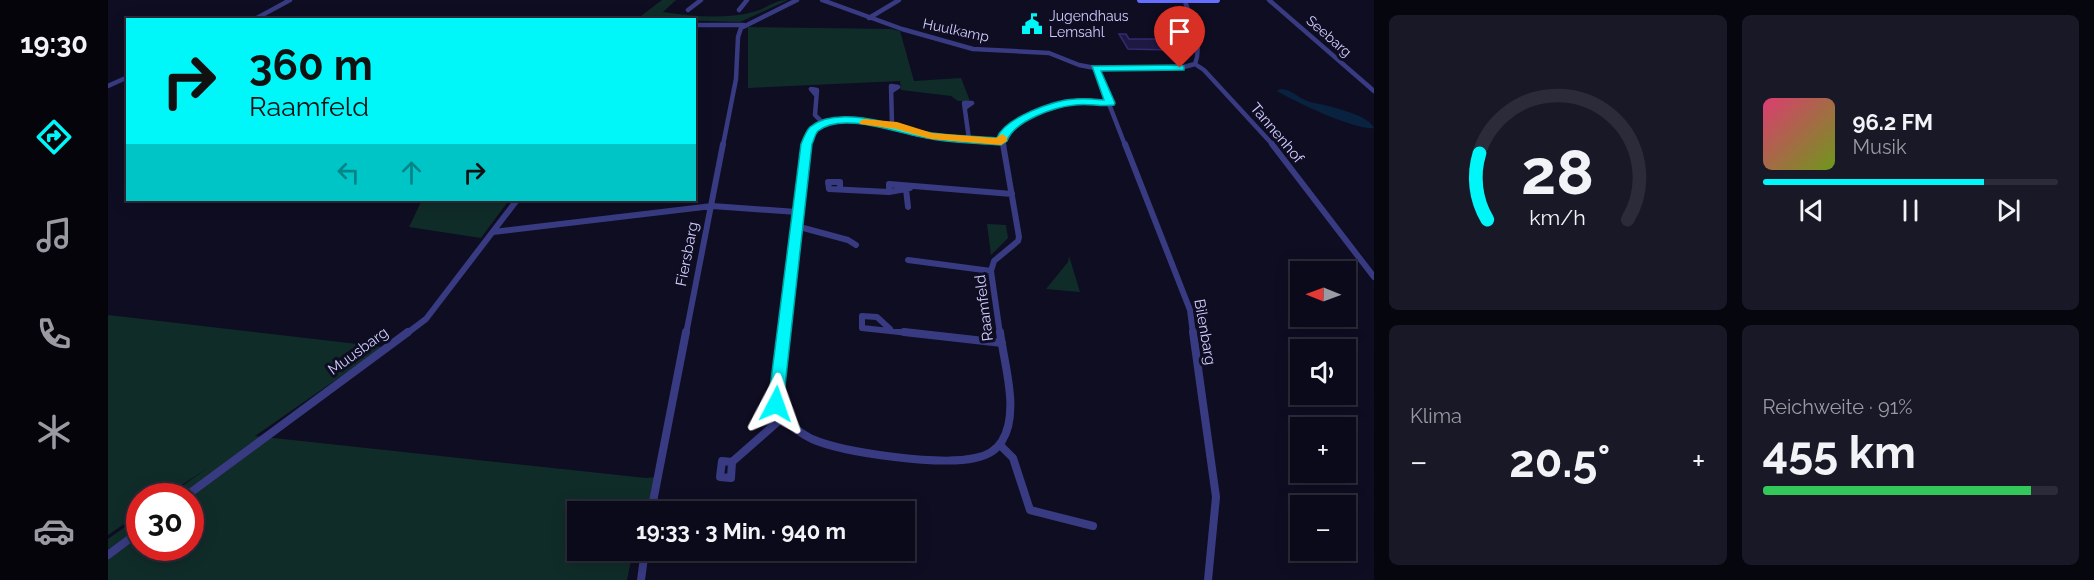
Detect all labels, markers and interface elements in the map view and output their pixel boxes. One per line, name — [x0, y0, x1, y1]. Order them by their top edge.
pin — [1154, 6, 1205, 68]
place label: Jugendhaus Lemsahl — [1049, 8, 1129, 40]
public building icon: Jugendhaus Lemsahl — [1020, 12, 1044, 36]
street label: Seebarg — [1303, 12, 1355, 60]
street label: Huulkamp — [921, 15, 991, 45]
icon: arrive — [1163, 15, 1196, 48]
text: 19:30 — [20, 28, 88, 59]
text: 360 m — [249, 41, 373, 90]
icon: right — [150, 42, 228, 120]
text: Raamfeld — [249, 91, 369, 122]
street label: Tannenhof — [1247, 99, 1308, 168]
text: 96.2 FM — [1853, 109, 1933, 135]
icon: directions — [33, 116, 75, 158]
text: 28 — [1521, 135, 1594, 209]
text: Musik — [1853, 135, 1907, 159]
icon: left — [332, 156, 365, 189]
icon: ahead — [395, 156, 428, 189]
icon: right — [458, 156, 491, 189]
icon: previous — [1795, 194, 1828, 227]
icon: pause — [1894, 194, 1927, 227]
icon: next — [1992, 194, 2025, 227]
text: km/h — [1529, 205, 1586, 230]
icon: music — [33, 214, 75, 256]
street label: Fiersbarg — [672, 220, 702, 288]
north arrow — [1290, 261, 1356, 327]
map controls — [1290, 261, 1356, 561]
street label: Raamfeld — [971, 274, 997, 342]
street label: Bilenbarg — [1190, 298, 1220, 366]
icon: phone — [33, 313, 75, 355]
street label: Muusbarg — [324, 323, 392, 379]
button: sound — [1290, 339, 1356, 405]
position arrow — [744, 372, 808, 436]
text: Reichweite · 91% — [1763, 395, 1913, 419]
text: Klima — [1410, 404, 1462, 428]
icon: climate — [33, 411, 75, 453]
button: + — [1290, 417, 1356, 483]
text: 455 km — [1763, 426, 1916, 479]
text: 20.5° — [1509, 435, 1610, 488]
text: − — [1410, 442, 1428, 481]
text: + — [1692, 442, 1705, 481]
speed limit sign: 30 — [126, 483, 204, 561]
button: − — [1290, 495, 1356, 561]
icon: car — [33, 510, 75, 552]
text: 19:33 · 3 Min. · 940 m — [636, 518, 846, 544]

